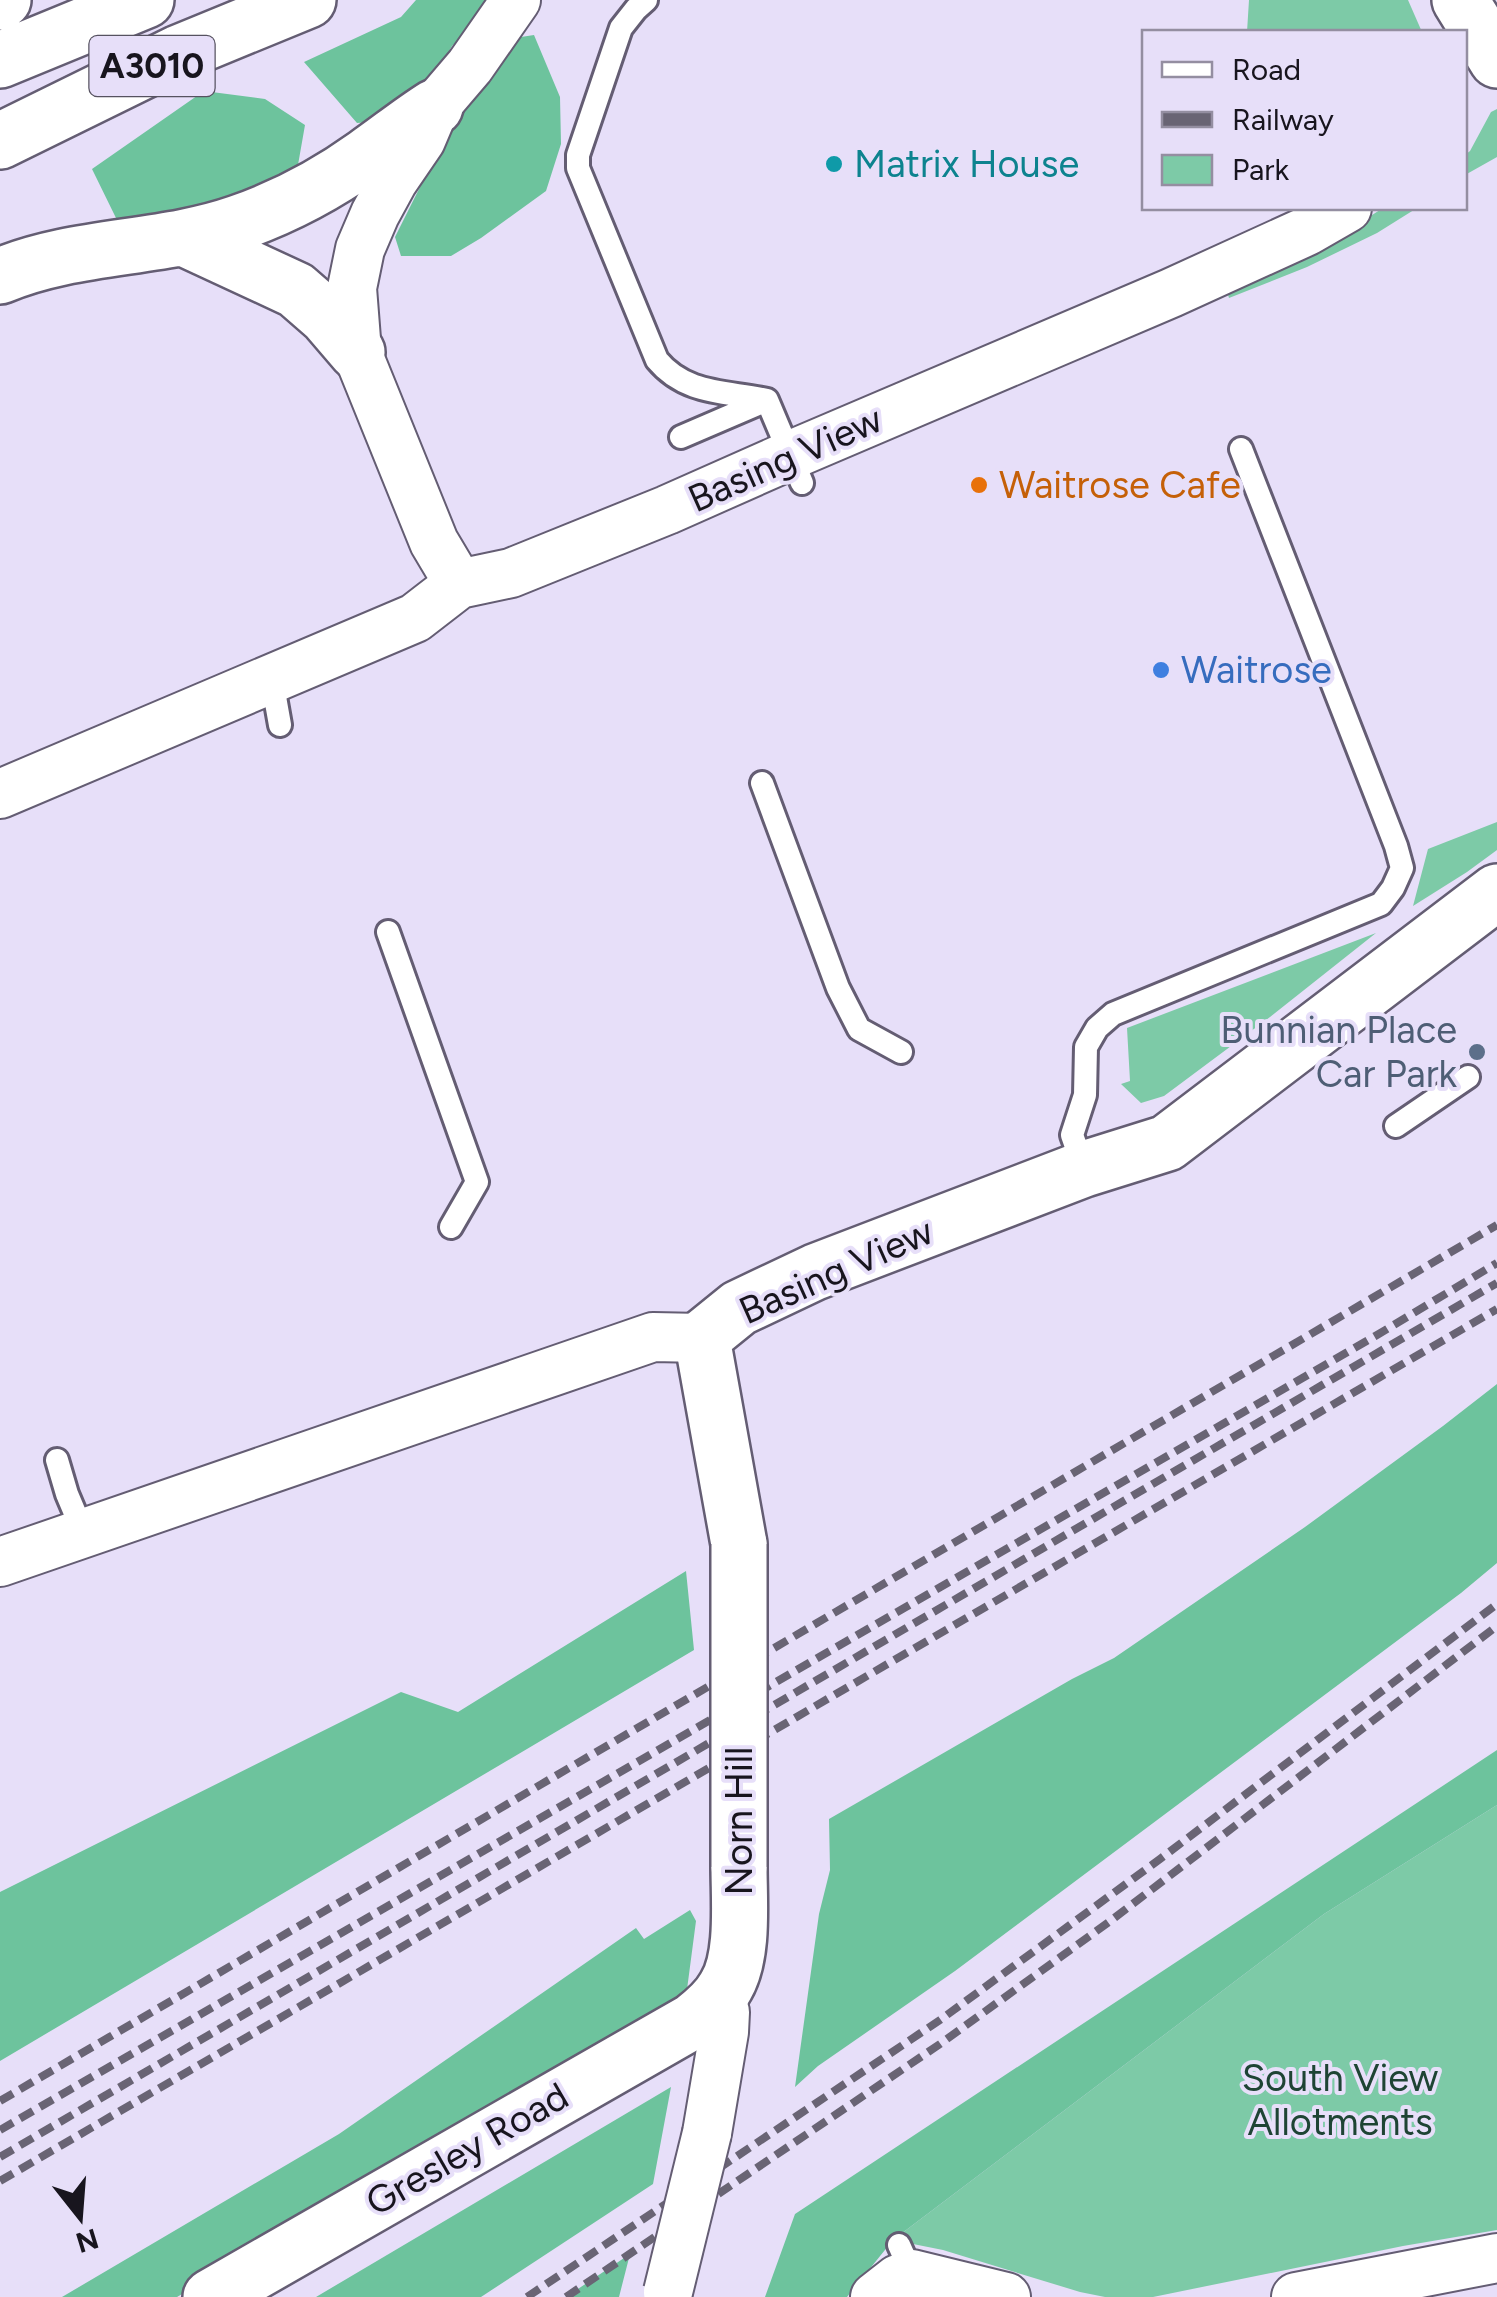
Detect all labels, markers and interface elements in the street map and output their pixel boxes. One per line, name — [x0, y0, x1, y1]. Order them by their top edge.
legend — [1142, 30, 1467, 210]
road number: A3010 — [90, 36, 214, 96]
text: Road — [1232, 51, 1301, 88]
text: Railway — [1232, 101, 1334, 138]
place label: Matrix House — [854, 141, 1079, 187]
text: Park — [1232, 151, 1290, 188]
marker: Matrix House — [823, 153, 845, 175]
street label: Basing View — [681, 396, 889, 522]
place label: Waitrose Cafe — [999, 462, 1241, 508]
marker: Waitrose Cafe — [968, 474, 990, 496]
place label: Waitrose — [1181, 647, 1332, 693]
marker: Waitrose — [1150, 659, 1172, 681]
place label: Bunnian Place Car Park — [1220, 1007, 1458, 1097]
marker: Bunnian Place Car Park — [1466, 1041, 1488, 1063]
street label: Basing View — [732, 1208, 940, 1334]
street label: Norn Hill — [716, 1747, 762, 1895]
park label: South View Allotments — [1242, 2055, 1439, 2145]
street label: Gresley Road — [358, 2073, 576, 2225]
north arrow — [30, 2167, 130, 2267]
text: N — [72, 2221, 103, 2260]

